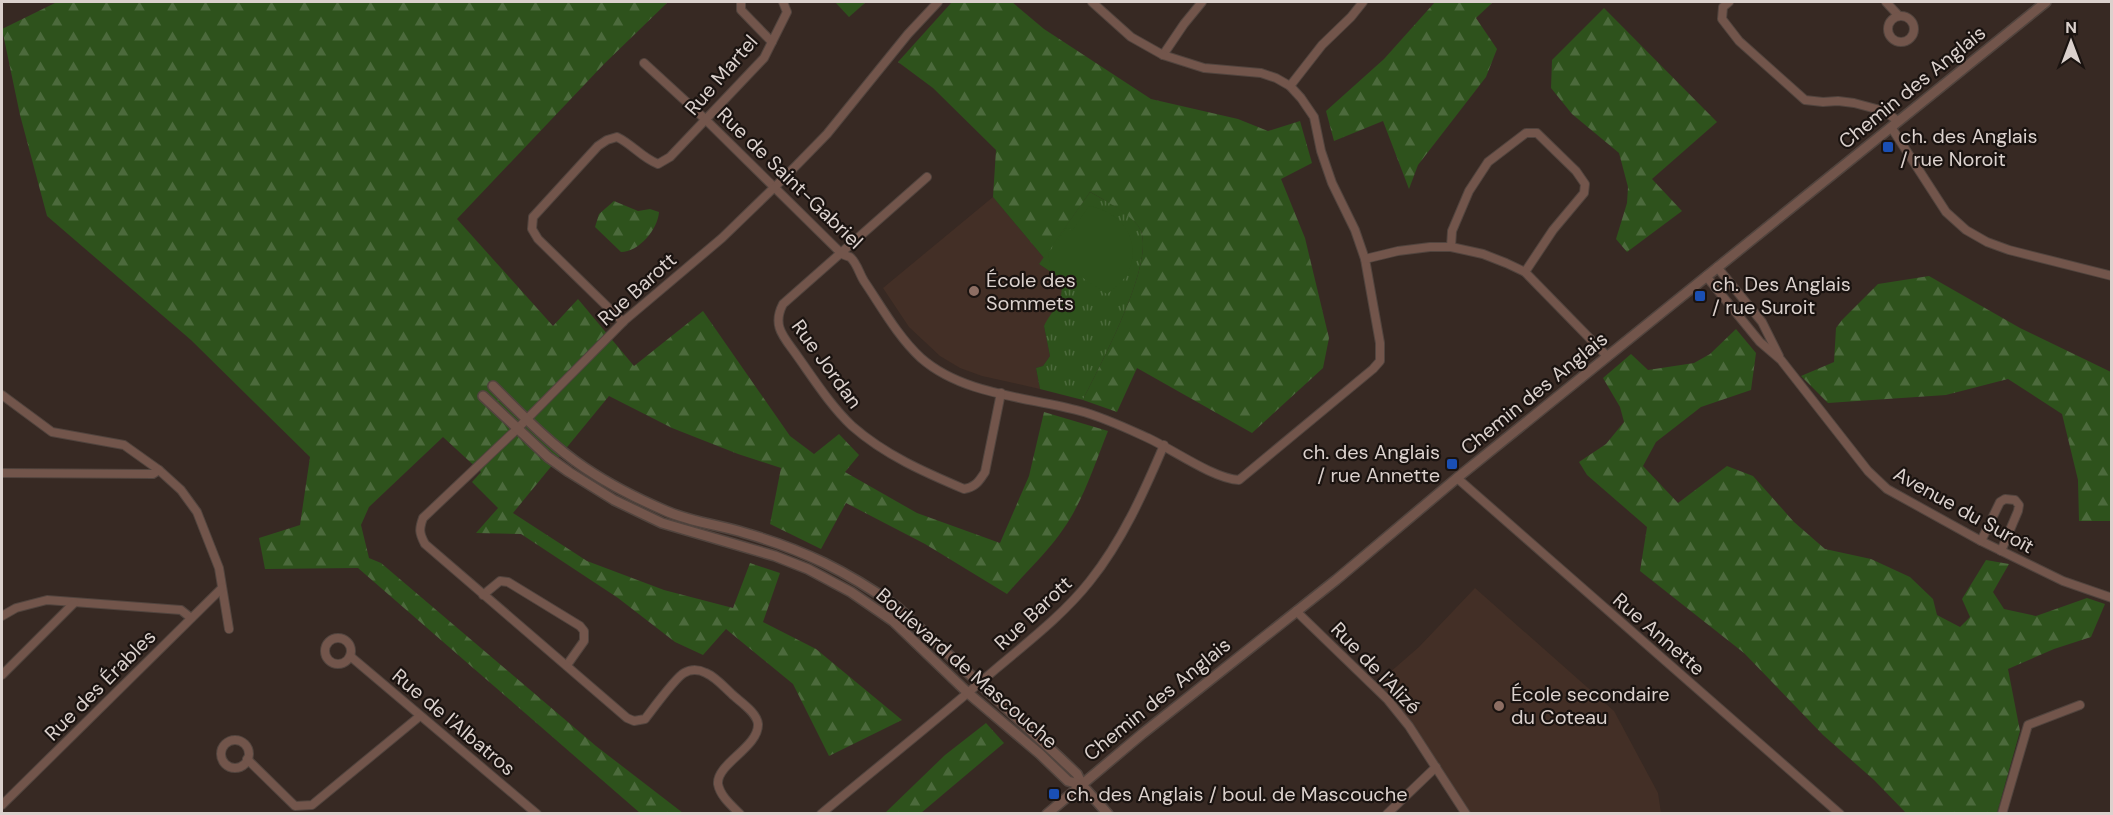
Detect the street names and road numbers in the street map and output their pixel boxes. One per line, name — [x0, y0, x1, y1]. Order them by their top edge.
street label: Chemin des Anglais — [1833, 20, 1991, 154]
street label: Rue Martel — [679, 29, 763, 121]
street label: Rue de Saint-Gabriel — [711, 102, 869, 254]
street label: Rue Barott — [592, 247, 682, 331]
street label: Rue Jordan — [786, 314, 868, 414]
street label: Chemin des Anglais — [1455, 326, 1613, 460]
street label: Avenue du Suroît — [1889, 461, 2039, 559]
street label: Rue Barott — [989, 570, 1077, 656]
street label: Boulevard de Mascouche — [871, 582, 1063, 754]
street label: Rue Annette — [1607, 587, 1711, 681]
street label: Rue de l'Alizé — [1325, 616, 1427, 720]
street label: Rue des Érables — [39, 624, 161, 746]
street label: Chemin des Anglais — [1078, 632, 1236, 766]
street label: Rue de l'Albatros — [387, 663, 521, 781]

